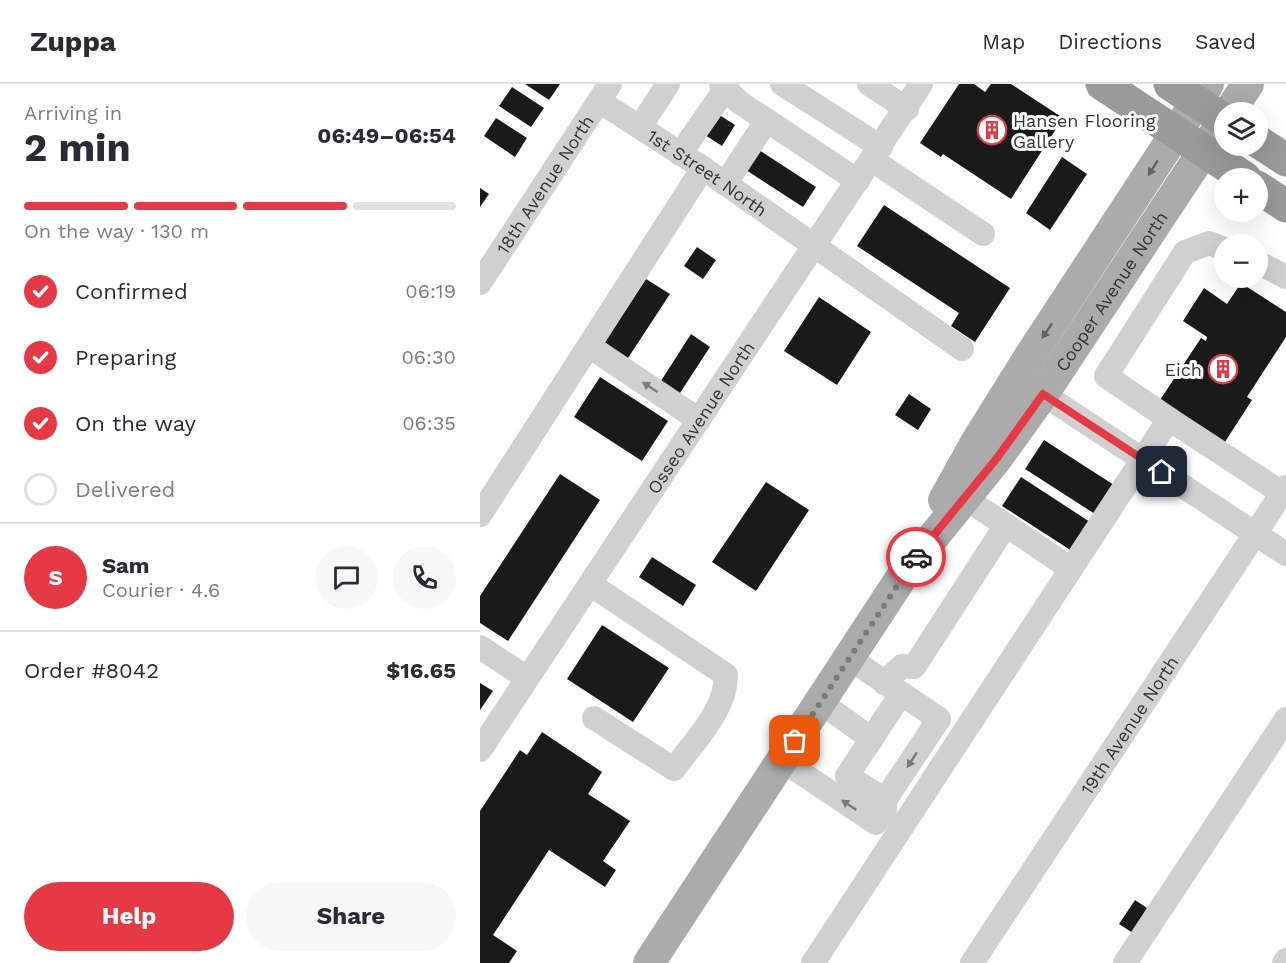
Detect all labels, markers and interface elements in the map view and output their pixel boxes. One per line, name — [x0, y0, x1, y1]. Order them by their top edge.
text: Zuppa — [30, 25, 116, 58]
text: Map — [982, 29, 1025, 54]
text: Directions — [1058, 29, 1162, 54]
text: Saved — [1195, 29, 1256, 54]
text: Arriving in — [24, 101, 122, 125]
map controls — [1214, 102, 1268, 288]
button: layers — [1214, 102, 1268, 156]
place label: Hansen Flooring Gallery — [1013, 110, 1156, 152]
street label: 18th Avenue North — [492, 111, 597, 258]
building icon: Hansen Flooring Gallery — [976, 114, 1008, 146]
text: 06:49–06:54 — [317, 123, 456, 148]
text: 2 min — [24, 125, 131, 170]
street label: 1st Street North — [644, 125, 772, 220]
one-way arrow — [1148, 160, 1159, 176]
button: + — [1214, 168, 1268, 222]
street label: Cooper Avenue North — [1051, 207, 1171, 375]
text: On the way · 130 m — [24, 219, 209, 243]
button: − — [1214, 234, 1268, 288]
icon: check — [24, 275, 57, 308]
text: Confirmed — [75, 279, 188, 304]
text: 06:19 — [405, 279, 456, 303]
one-way arrow — [1041, 323, 1052, 340]
street label: Osseo Avenue North — [642, 337, 758, 497]
icon: check — [24, 341, 57, 374]
text: Preparing — [75, 345, 176, 370]
text: 06:30 — [401, 345, 456, 369]
building icon: Eich — [1207, 353, 1239, 385]
place label: Eich — [1165, 359, 1202, 380]
one-way arrow — [642, 382, 659, 393]
icon: check — [24, 407, 57, 440]
text: On the way — [75, 411, 196, 436]
text: 06:35 — [402, 411, 456, 435]
pin — [1136, 446, 1187, 497]
icon: home — [1145, 455, 1178, 488]
text: Delivered — [75, 477, 175, 502]
courier — [886, 527, 946, 587]
icon: car — [900, 541, 933, 574]
button: chat — [315, 546, 378, 609]
button: phone — [393, 546, 456, 609]
text: Sam — [102, 553, 150, 578]
text: S — [48, 565, 63, 590]
text: Courier · 4.6 — [102, 578, 220, 602]
street label: 19th Avenue North — [1076, 652, 1182, 798]
text: Order #8042 — [24, 658, 159, 683]
text: $16.65 — [386, 658, 456, 683]
pin — [769, 715, 820, 766]
icon: bag — [778, 724, 811, 757]
one-way arrow — [907, 752, 918, 768]
one-way arrow — [841, 799, 857, 811]
button: Help — [24, 882, 234, 951]
button: Share — [246, 882, 456, 951]

